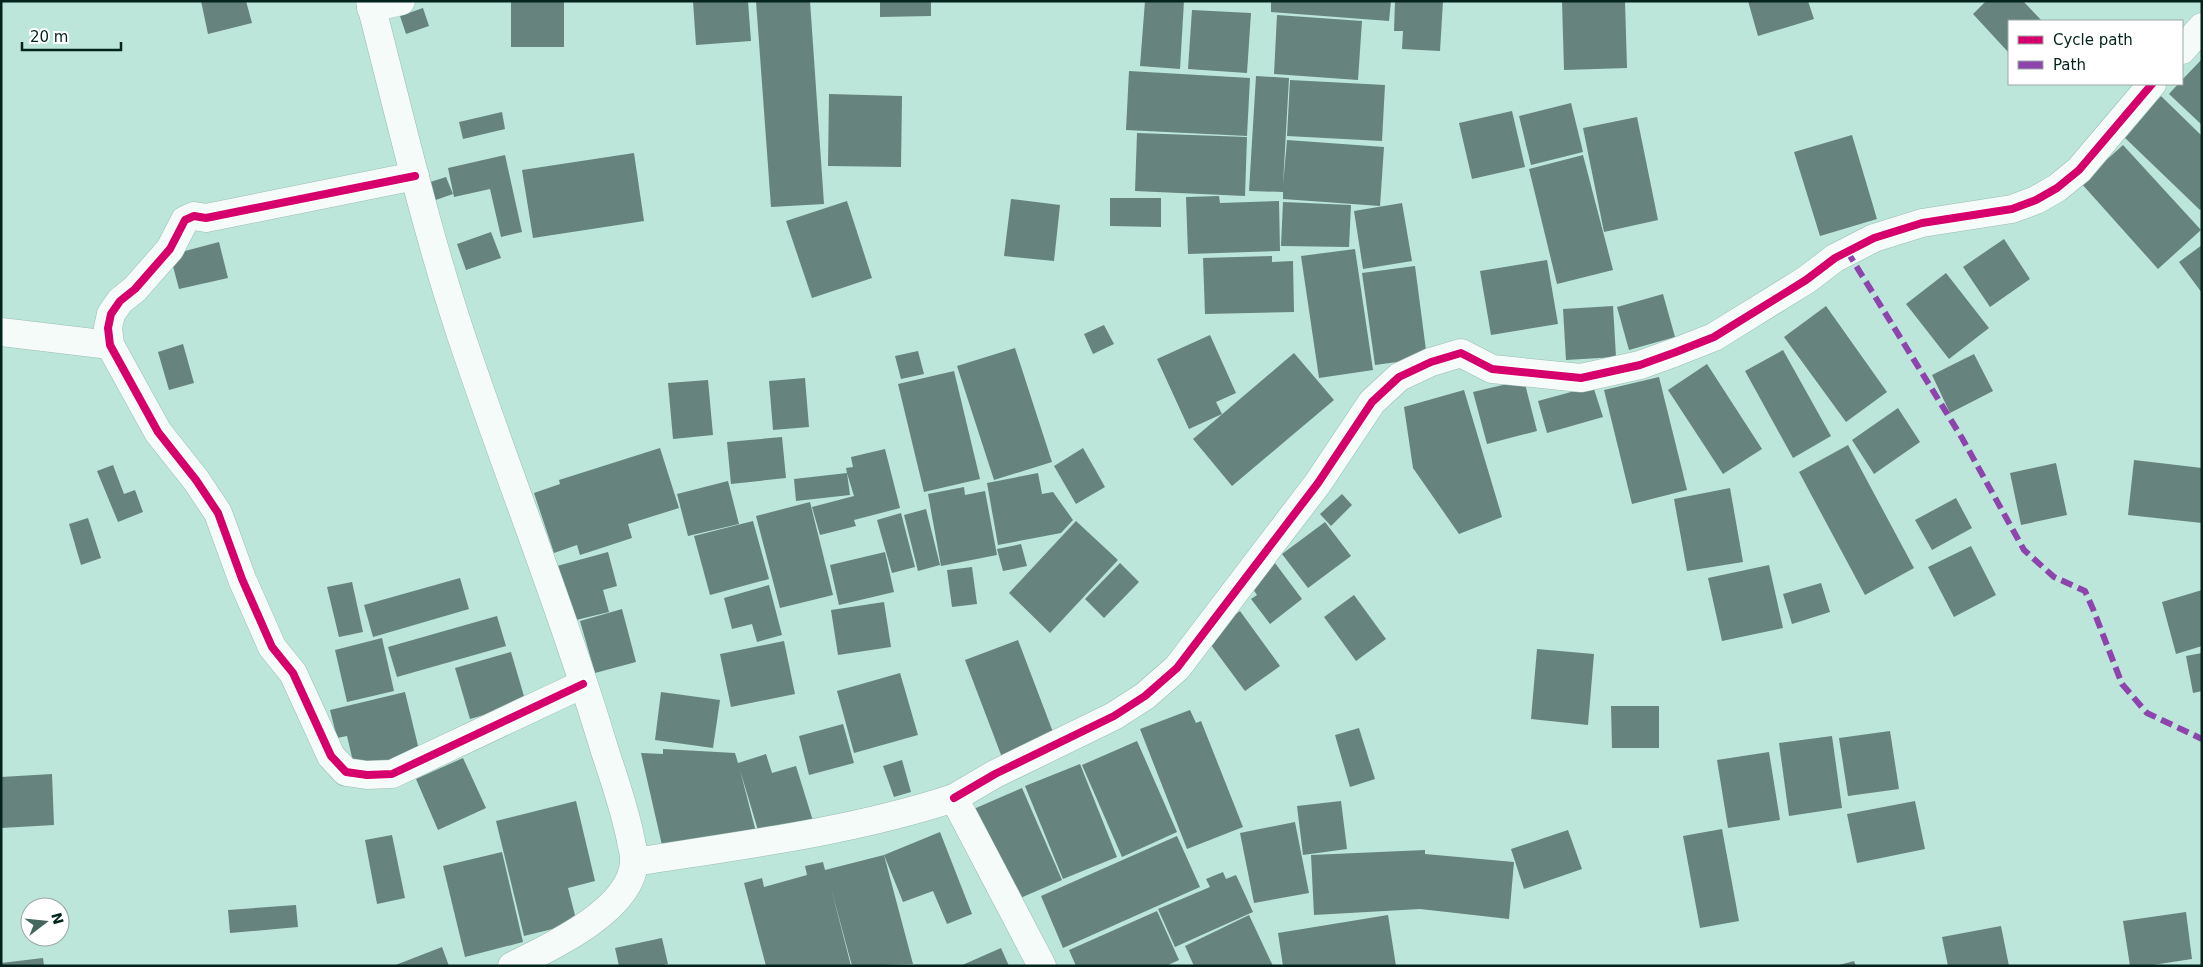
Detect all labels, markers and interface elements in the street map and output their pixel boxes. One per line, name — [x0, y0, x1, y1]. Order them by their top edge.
scale bar — [22, 20, 121, 52]
legend — [2008, 20, 2183, 85]
text: 20 m — [30, 28, 68, 46]
text: Cycle path — [2053, 31, 2133, 49]
text: Path — [2053, 56, 2086, 74]
north arrow — [20, 897, 70, 947]
text: N — [48, 911, 67, 926]

